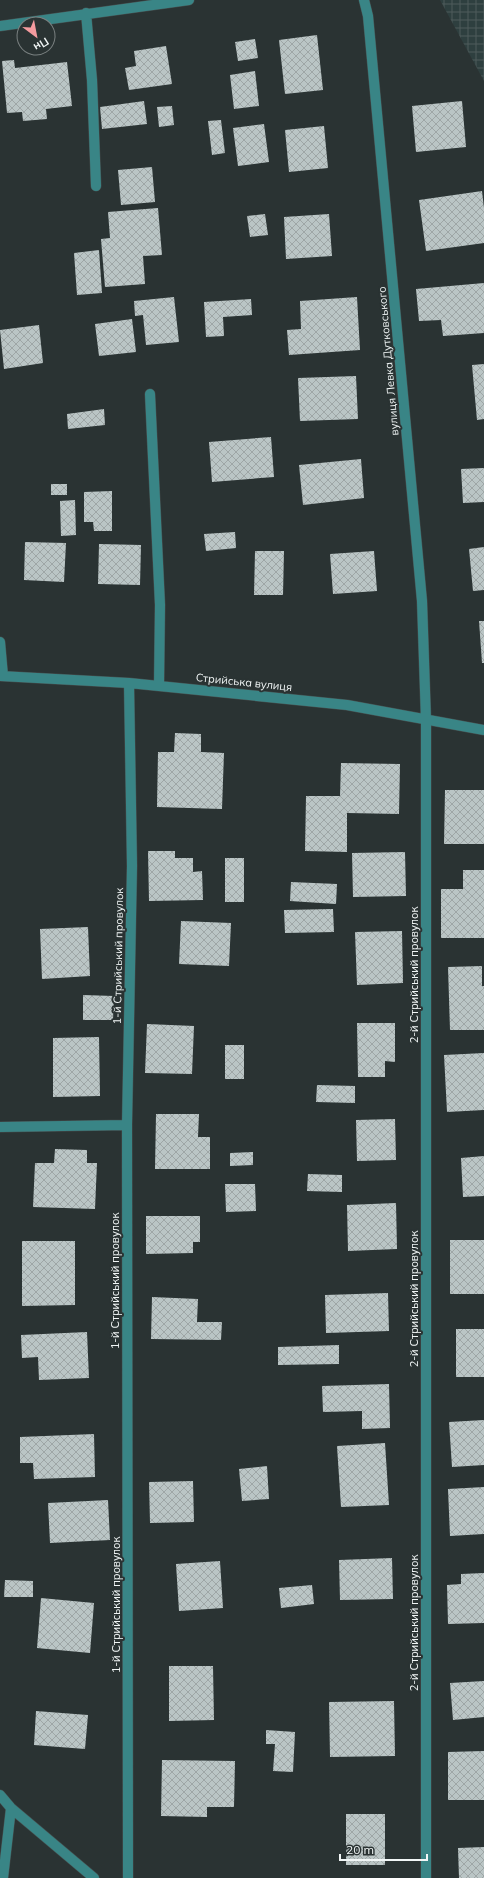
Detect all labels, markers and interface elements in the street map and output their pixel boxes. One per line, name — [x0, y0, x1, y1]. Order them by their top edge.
north arrow — [16, 16, 56, 56]
text: Пн — [31, 34, 51, 55]
street label: вулиця Левка Дутковського — [375, 286, 401, 436]
street label: Стрийська вулиця — [195, 670, 293, 694]
street label: 1-й Стрийський провулок — [110, 887, 126, 1024]
street label: 2-й Стрийський провулок — [407, 907, 421, 1043]
street label: 1-й Стрийський провулок — [108, 1213, 122, 1349]
street label: 2-й Стрийський провулок — [407, 1231, 421, 1367]
street label: 1-й Стрийський провулок — [109, 1537, 123, 1673]
street label: 2-й Стрийський провулок — [407, 1555, 421, 1691]
scale bar — [340, 1836, 427, 1862]
text: 20 m — [346, 1842, 374, 1857]

